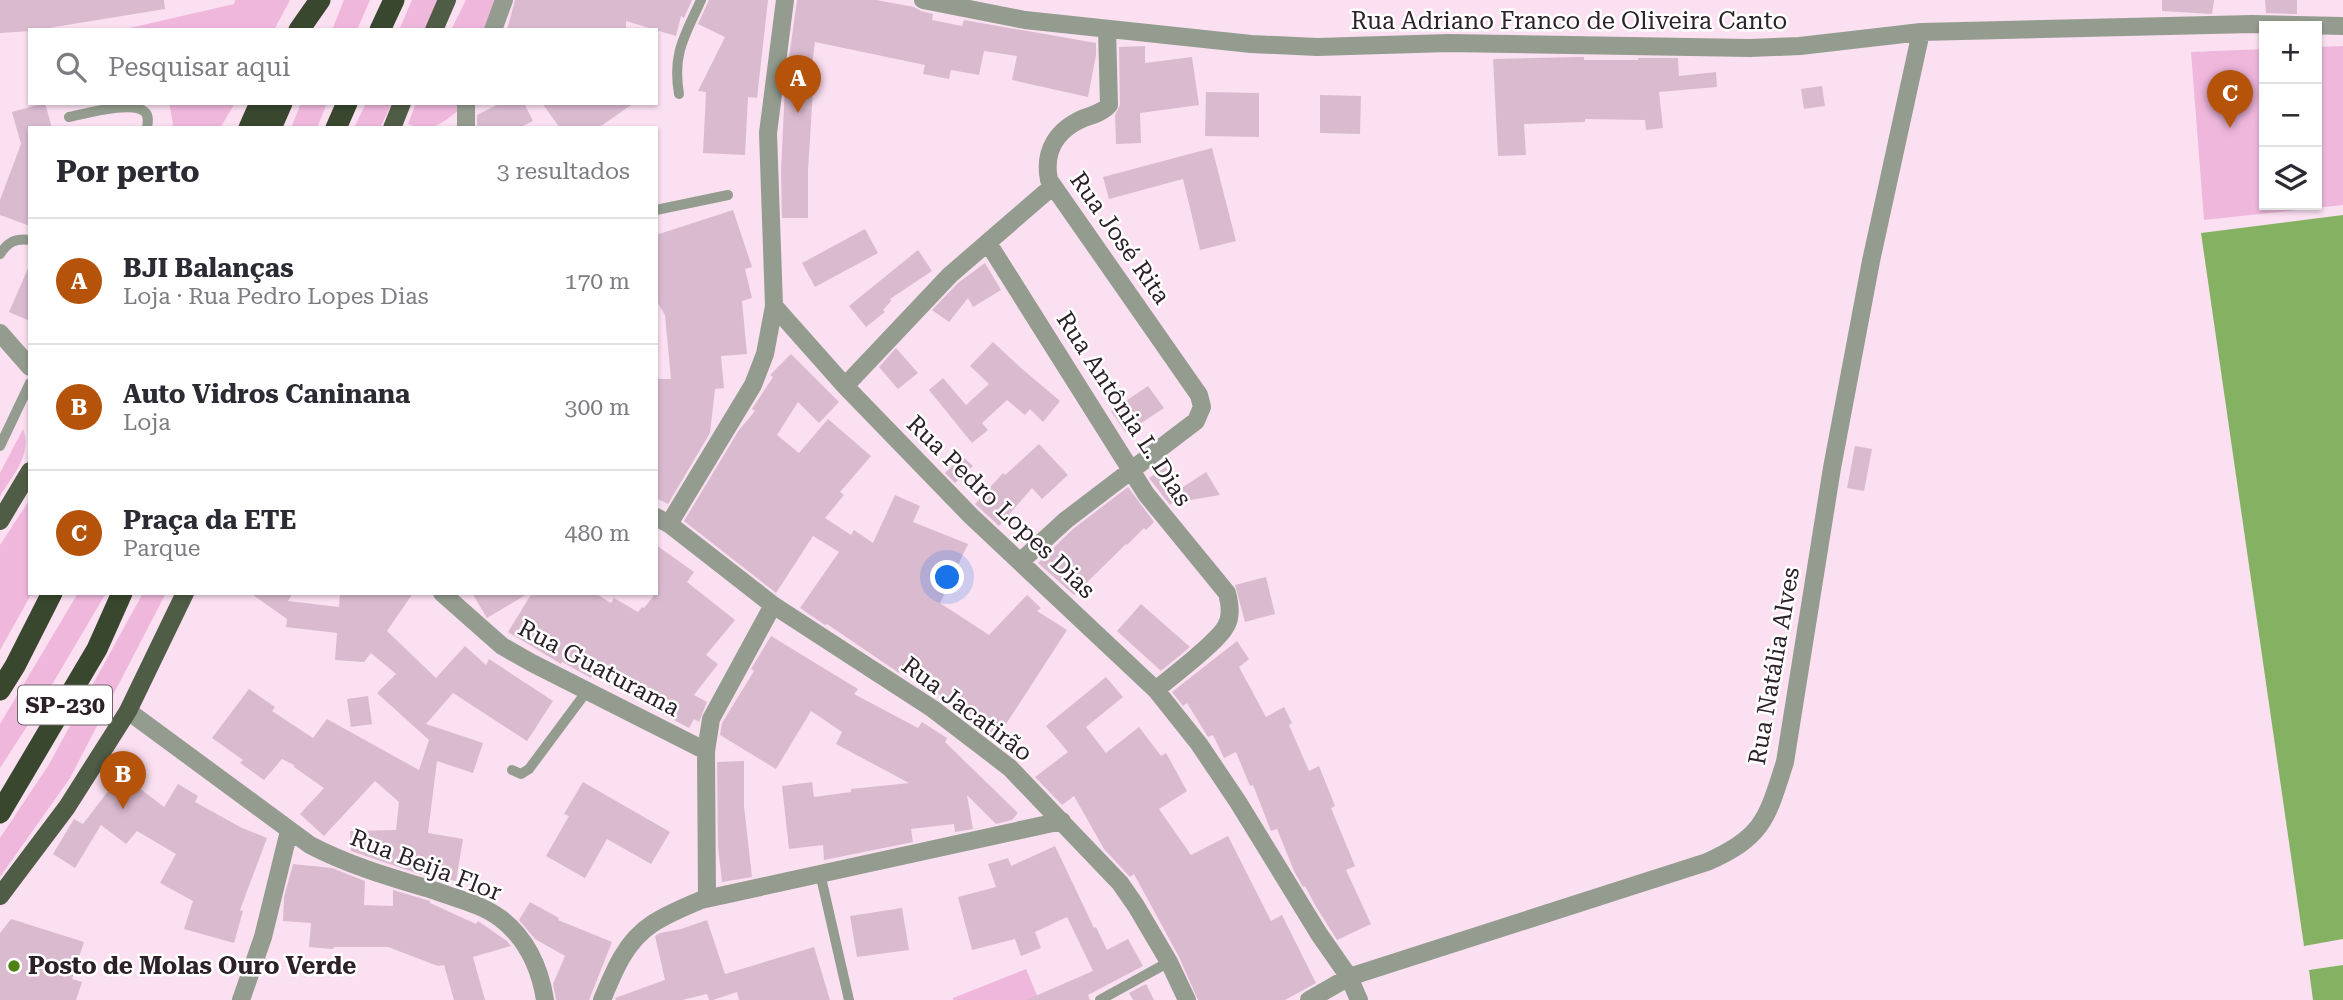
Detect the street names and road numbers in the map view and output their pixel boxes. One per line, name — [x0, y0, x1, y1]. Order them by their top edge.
street label: Rua Adriano Franco de Oliveira Canto — [1351, 7, 1787, 35]
street label: Rua José Rita — [1064, 167, 1176, 309]
street label: Rua Antônia L. Dias — [1051, 307, 1197, 511]
street label: Rua Pedro Lopes Dias — [901, 410, 1101, 604]
street label: Rua Natália Alves — [1743, 565, 1805, 767]
street label: Rua Guaturama — [514, 614, 684, 722]
street label: Rua Jacatirão — [896, 651, 1038, 767]
road number: SP-230 — [18, 685, 112, 724]
street label: Rua Beija Flor — [346, 823, 506, 907]

